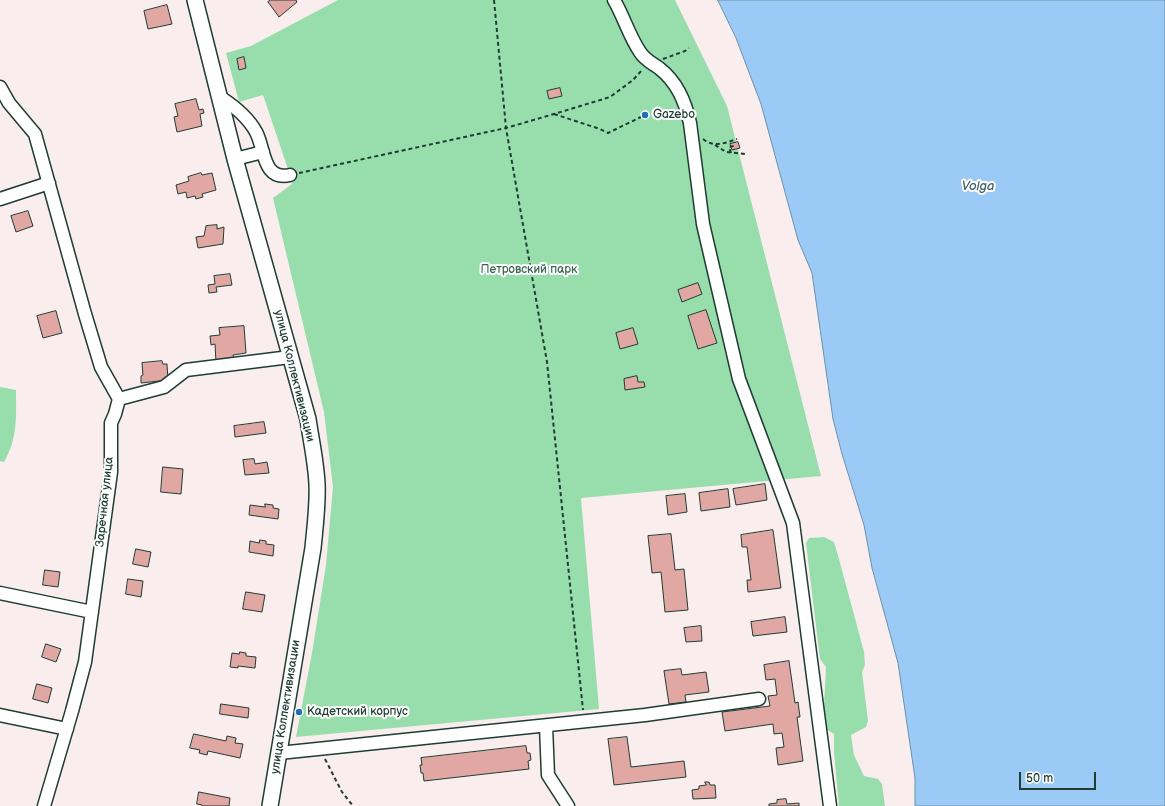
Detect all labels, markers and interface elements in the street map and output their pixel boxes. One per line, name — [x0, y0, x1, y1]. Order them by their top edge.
place label: Gazebo — [653, 108, 695, 122]
marker: Gazebo — [640, 110, 650, 120]
water label: Volga — [962, 179, 994, 195]
park label: Петровский парк — [481, 263, 577, 277]
street label: улица Коллективизации — [271, 308, 317, 444]
street label: Заречная улица — [93, 456, 117, 548]
street label: улица Коллективизации — [268, 639, 304, 775]
place label: Кадетский корпус — [307, 705, 408, 719]
marker: Кадетский корпус — [294, 707, 304, 717]
scale bar — [1021, 764, 1098, 790]
text: 50 m — [1026, 771, 1053, 786]

